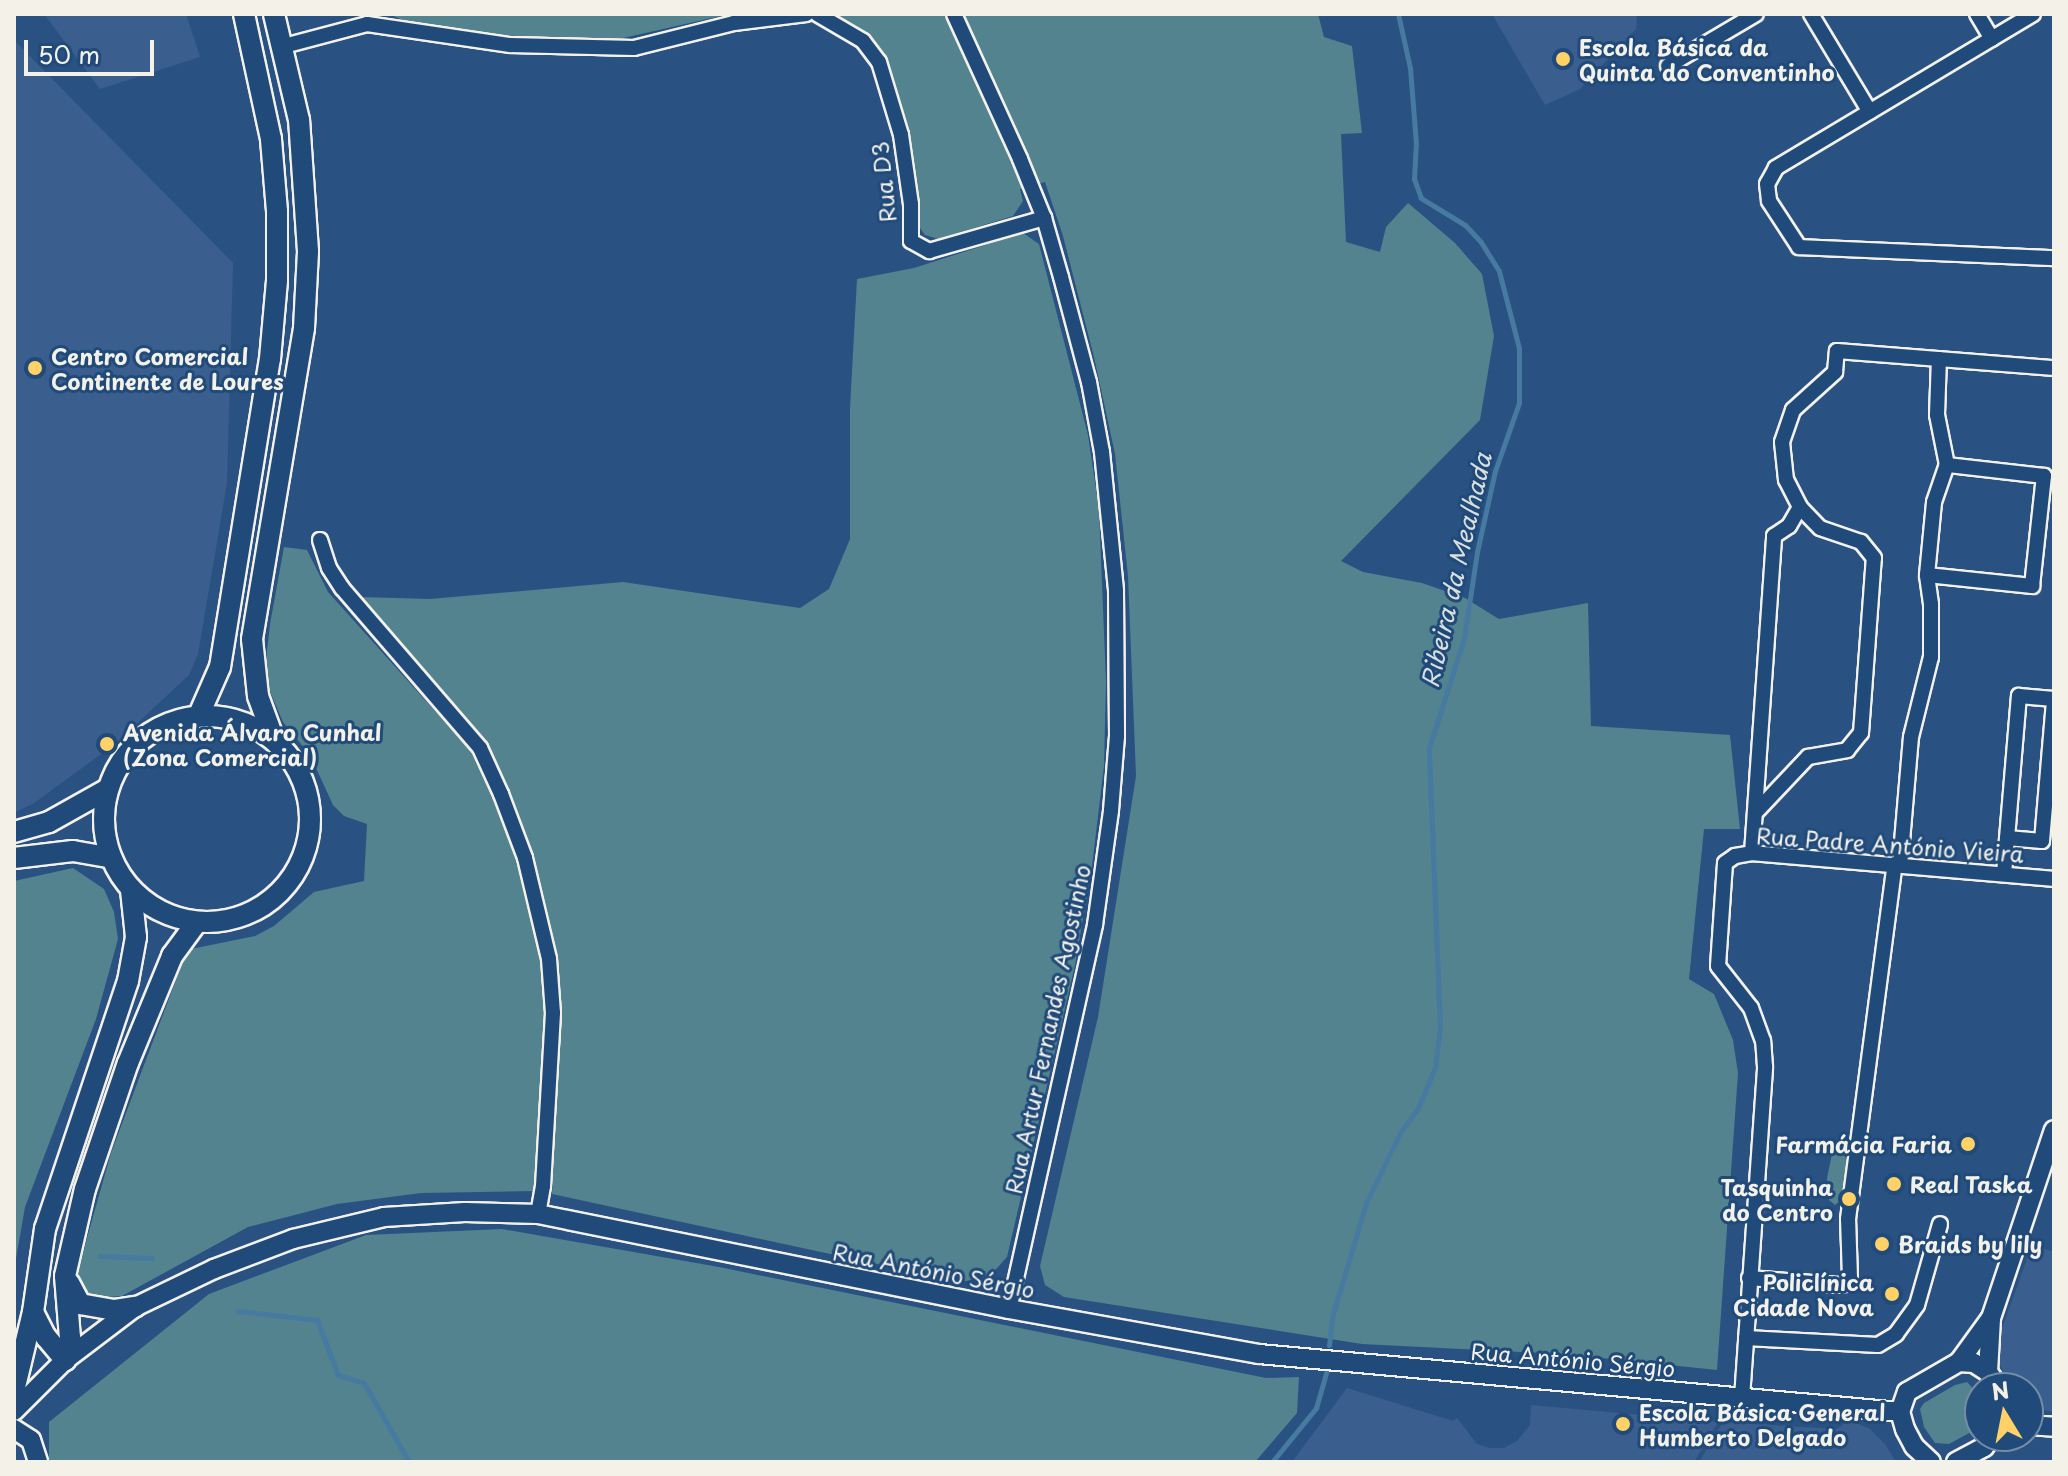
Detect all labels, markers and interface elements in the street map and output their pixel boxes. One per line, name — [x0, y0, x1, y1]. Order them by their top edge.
scale bar — [28, 24, 158, 74]
place label: Escola Básica da Quinta do Conventinho — [1579, 33, 1834, 84]
text: 50 m — [38, 36, 100, 72]
marker: Escola Básica da Quinta do Conventinho — [1554, 50, 1572, 68]
street label: Rua D3 — [866, 140, 900, 224]
place label: Centro Comercial Continente de Loures — [51, 342, 284, 394]
marker: Centro Comercial Continente de Loures — [26, 359, 44, 377]
water label: Ribeira da Mealhada — [1415, 450, 1497, 690]
place label: Avenida Álvaro Cunhal (Zona Comercial) — [123, 718, 381, 770]
marker: Avenida Álvaro Cunhal (Zona Comercial) — [98, 735, 116, 753]
street label: Rua Padre António Vieira — [1755, 821, 2025, 867]
street label: Rua Artur Fernandes Agostinho — [999, 860, 1095, 1198]
place label: Farmácia Faria — [1775, 1131, 1952, 1157]
marker: Farmácia Faria — [1959, 1135, 1977, 1153]
place label: Real Taska — [1910, 1171, 2032, 1197]
place label: Tasquinha do Centro — [1721, 1173, 1833, 1224]
marker: Real Taska — [1885, 1175, 1903, 1193]
marker: Tasquinha do Centro — [1840, 1190, 1858, 1208]
place label: Braids by lily — [1898, 1231, 2043, 1257]
marker: Braids by lily — [1873, 1235, 1891, 1253]
street label: Rua António Sérgio — [830, 1237, 1038, 1303]
place label: Policlínica Cidade Nova — [1733, 1268, 1874, 1320]
marker: Policlínica Cidade Nova — [1881, 1283, 1903, 1305]
street label: Rua António Sérgio — [1469, 1337, 1677, 1381]
north arrow — [1964, 1372, 2044, 1452]
text: N — [1989, 1372, 2012, 1408]
place label: Escola Básica General Humberto Delgado — [1639, 1398, 1886, 1450]
marker: Escola Básica General Humberto Delgado — [1614, 1415, 1632, 1433]

